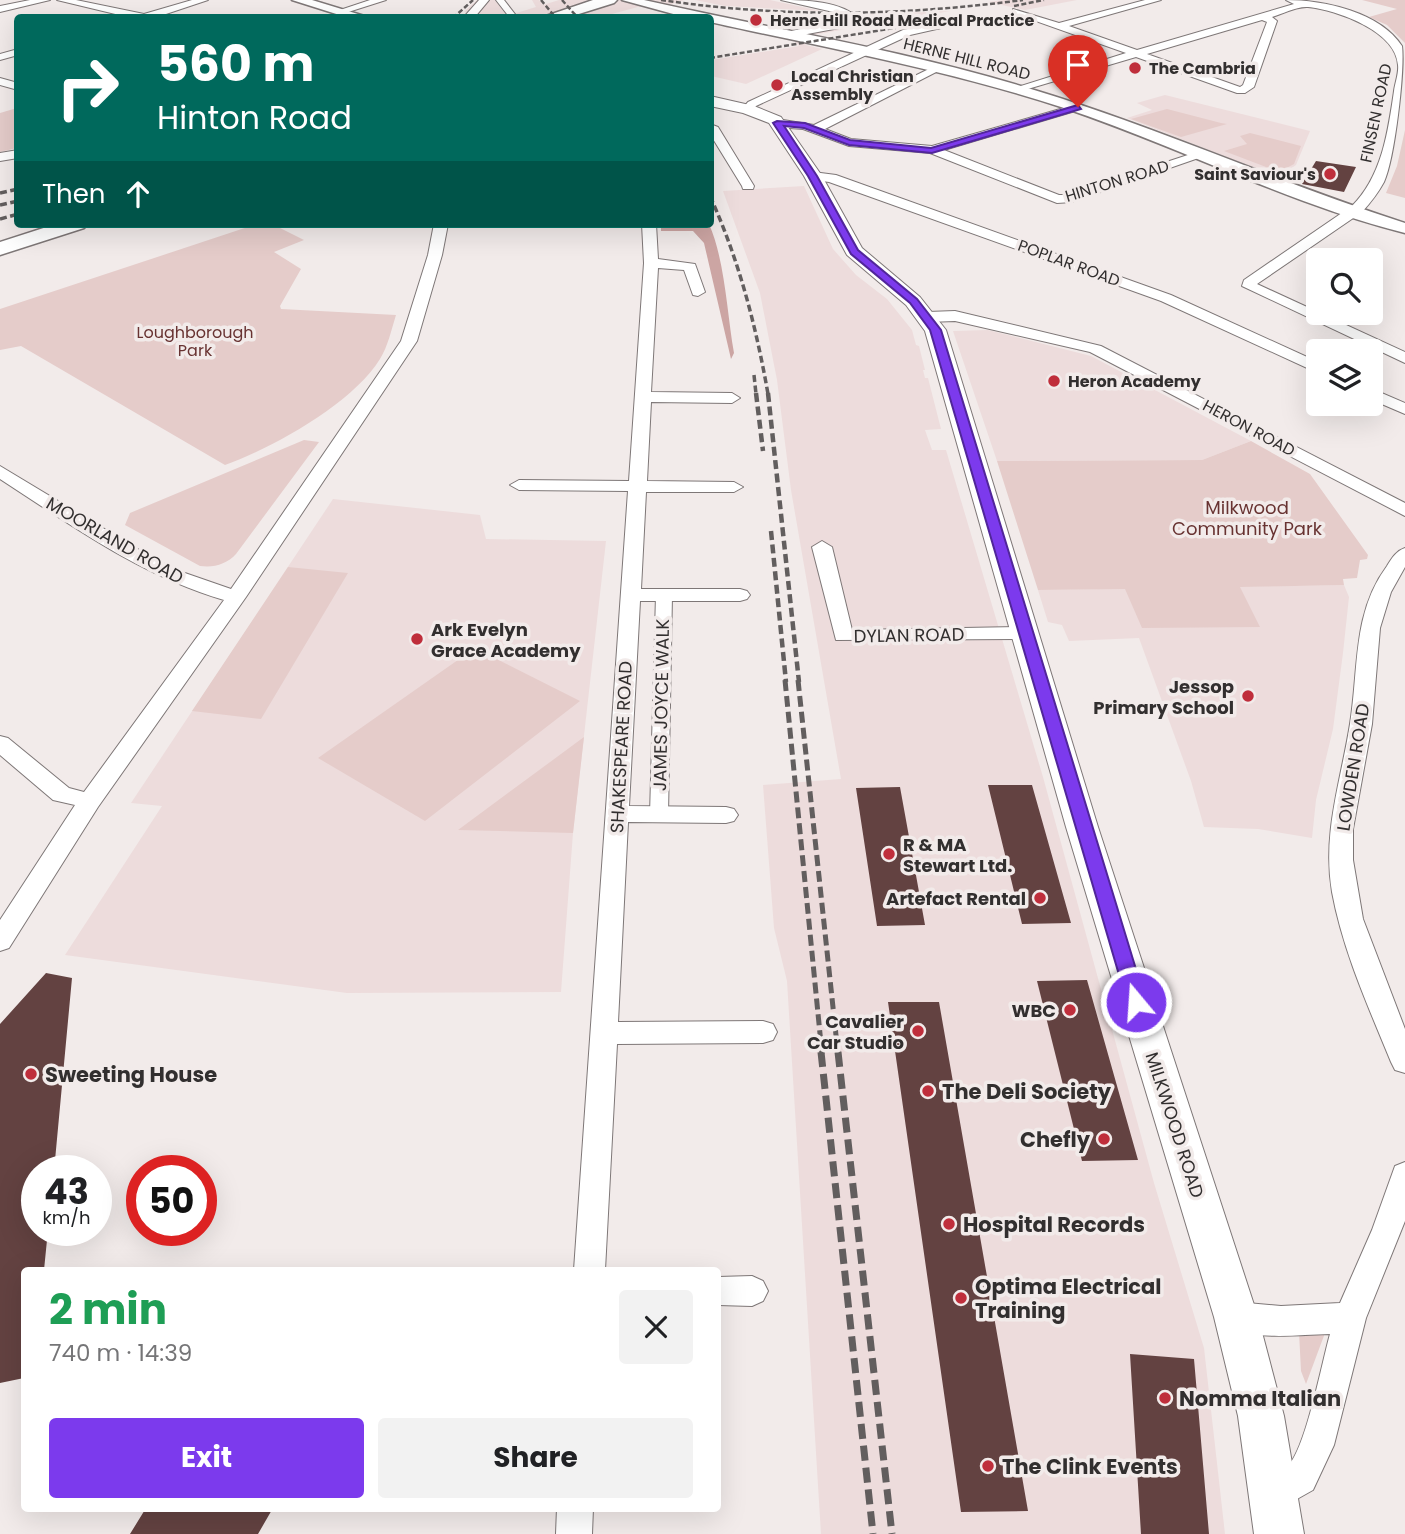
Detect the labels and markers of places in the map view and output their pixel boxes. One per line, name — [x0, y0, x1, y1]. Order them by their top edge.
place label: Herne Hill Road Medical Practice — [770, 9, 1034, 32]
marker: Herne Hill Road Medical Practice — [748, 12, 764, 28]
pin — [1048, 35, 1108, 107]
place label: The Cambria — [1149, 57, 1256, 80]
marker: The Cambria — [1127, 60, 1143, 76]
place label: Local Christian Assembly — [791, 65, 914, 106]
marker: Local Christian Assembly — [769, 77, 785, 93]
place label: Saint Saviour's — [1194, 163, 1316, 186]
marker: Saint Saviour's — [1322, 166, 1338, 182]
place label: Heron Academy — [1068, 370, 1202, 393]
marker: Heron Academy — [1046, 373, 1062, 389]
place label: Ark Evelyn Grace Academy — [431, 617, 581, 663]
marker: Ark Evelyn Grace Academy — [409, 631, 425, 647]
place label: Jessop Primary School — [1093, 674, 1234, 720]
marker: Jessop Primary School — [1240, 688, 1256, 704]
place label: R & MA Stewart Ltd. — [903, 832, 1012, 878]
marker: R & MA Stewart Ltd. — [881, 846, 897, 862]
place label: Artefact Rental — [886, 886, 1026, 911]
marker: Artefact Rental — [1032, 890, 1048, 906]
place label: WBC — [1011, 998, 1056, 1023]
marker: WBC — [1062, 1002, 1078, 1018]
place label: Cavalier Car Studio — [807, 1009, 904, 1055]
marker: Cavalier Car Studio — [910, 1023, 926, 1039]
place label: Sweeting House — [45, 1060, 217, 1089]
marker: Sweeting House — [23, 1066, 39, 1082]
place label: The Deli Society — [942, 1077, 1112, 1106]
marker: The Deli Society — [920, 1083, 936, 1099]
place label: Chefly — [1020, 1125, 1091, 1154]
marker: Chefly — [1096, 1131, 1112, 1147]
place label: Hospital Records — [963, 1210, 1145, 1239]
marker: Hospital Records — [941, 1216, 957, 1232]
place label: Optima Electrical Training — [975, 1272, 1162, 1325]
marker: Optima Electrical Training — [953, 1290, 969, 1306]
place label: Nomma Italian — [1179, 1384, 1341, 1413]
marker: Nomma Italian — [1157, 1390, 1173, 1406]
place label: The Clink Events — [1002, 1452, 1178, 1481]
marker: The Clink Events — [980, 1458, 996, 1474]

